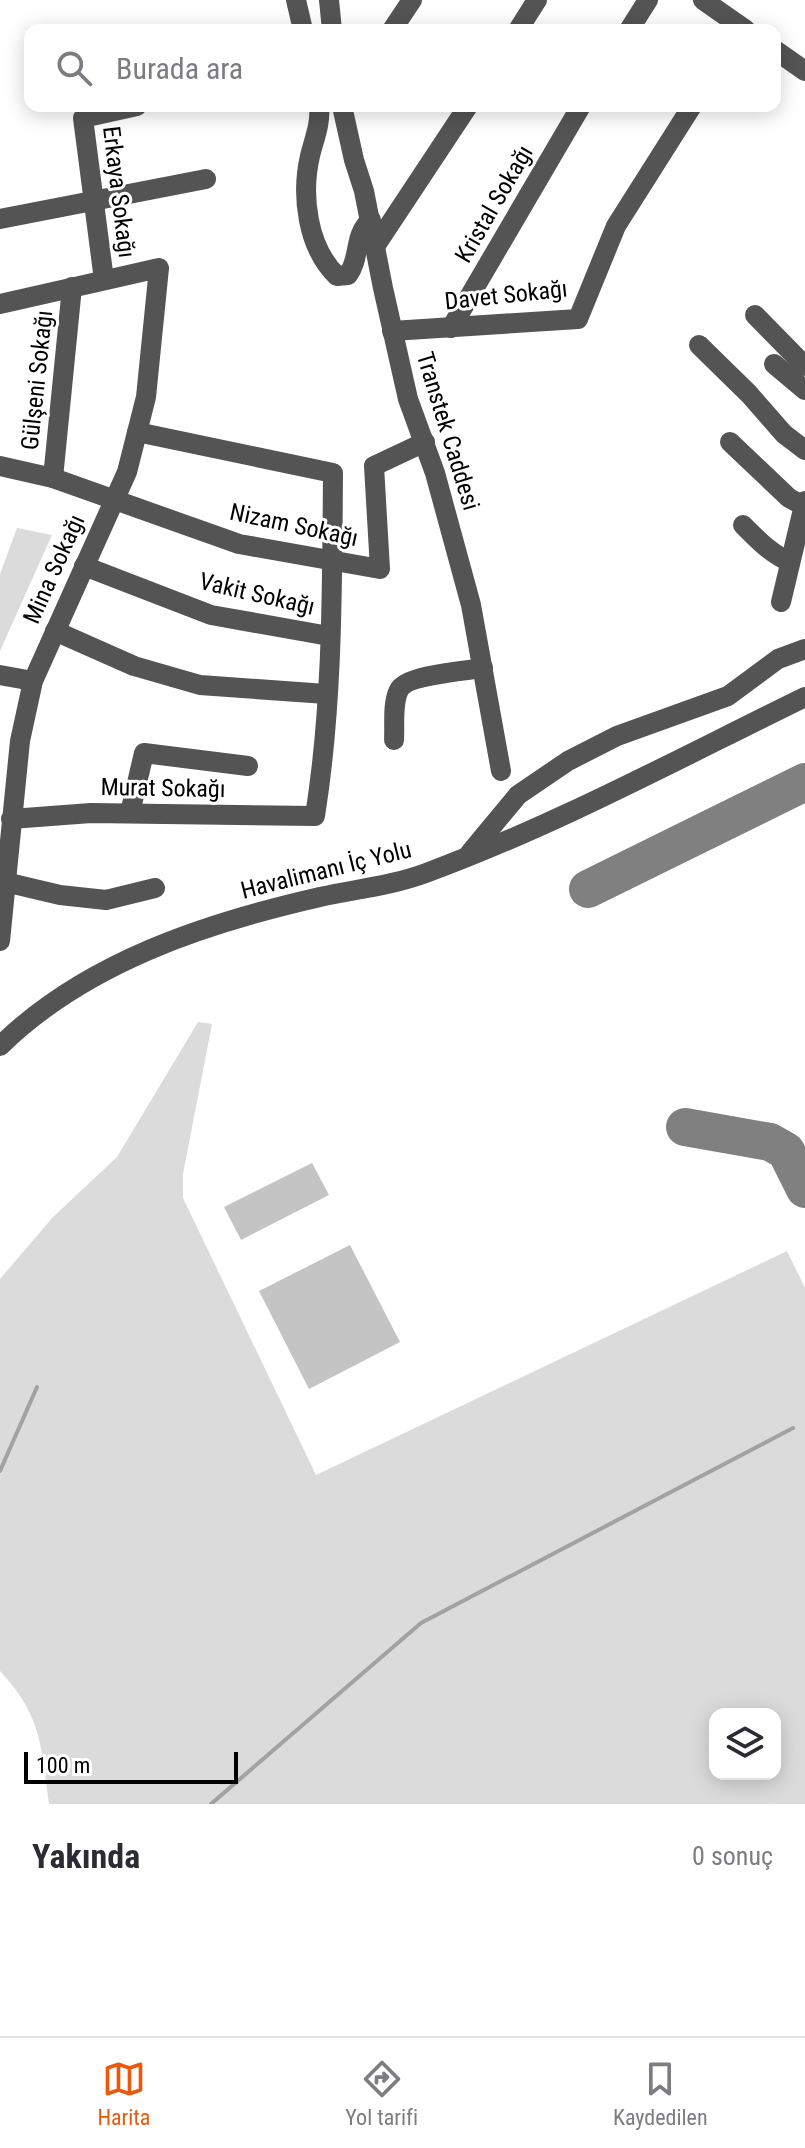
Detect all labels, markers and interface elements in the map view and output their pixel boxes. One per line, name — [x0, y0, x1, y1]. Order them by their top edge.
search box — [24, 24, 781, 112]
icon: search — [52, 46, 96, 90]
text: Burada ara — [116, 51, 243, 86]
street label: Erkaya Sokağı — [97, 125, 141, 259]
street label: Kristal Sokağı — [449, 140, 539, 268]
street label: Davet Sokağı — [443, 275, 569, 315]
street label: Gülşeni Sokağı — [16, 309, 58, 451]
street label: Transtek Caddesi — [411, 349, 485, 513]
street label: Nizam Sokağı — [227, 498, 361, 552]
street label: Mina Sokağı — [18, 510, 90, 628]
street label: Vakit Sokağı — [197, 567, 317, 621]
street label: Murat Sokağı — [100, 773, 226, 803]
street label: Havalimanı İç Yolu — [238, 835, 414, 905]
map controls — [709, 1708, 781, 1780]
button: layers — [709, 1708, 781, 1780]
scale bar — [24, 1748, 238, 1784]
text: 100 m — [36, 1753, 90, 1778]
text: Yakında — [32, 1836, 140, 1876]
text: 0 sonuç — [692, 1841, 773, 1871]
tab: Harita — [97, 2057, 150, 2130]
tab: Yol tarifi — [345, 2057, 418, 2130]
tab: Kaydedilen — [613, 2057, 708, 2130]

